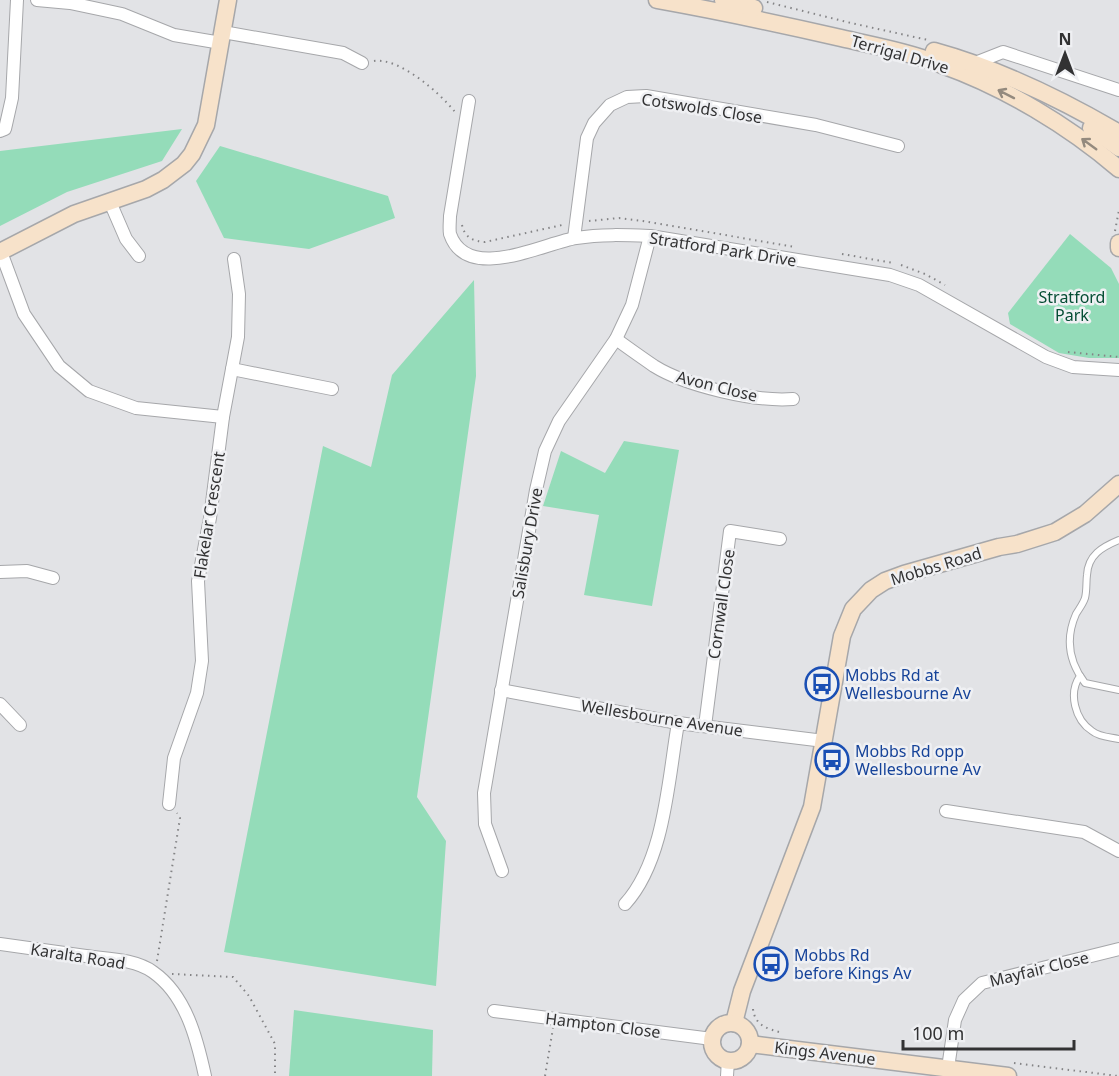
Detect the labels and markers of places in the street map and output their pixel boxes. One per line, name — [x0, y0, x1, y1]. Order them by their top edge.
place label: Mobbs Rd at Wellesbourne Av — [845, 664, 972, 704]
bus stop icon: Mobbs Rd at Wellesbourne Av — [804, 666, 840, 702]
place label: Mobbs Rd opp Wellesbourne Av — [855, 740, 982, 780]
bus stop icon: Mobbs Rd opp Wellesbourne Av — [814, 742, 850, 778]
place label: Mobbs Rd before Kings Av — [794, 944, 912, 984]
bus stop icon: Mobbs Rd before Kings Av — [753, 946, 789, 982]

